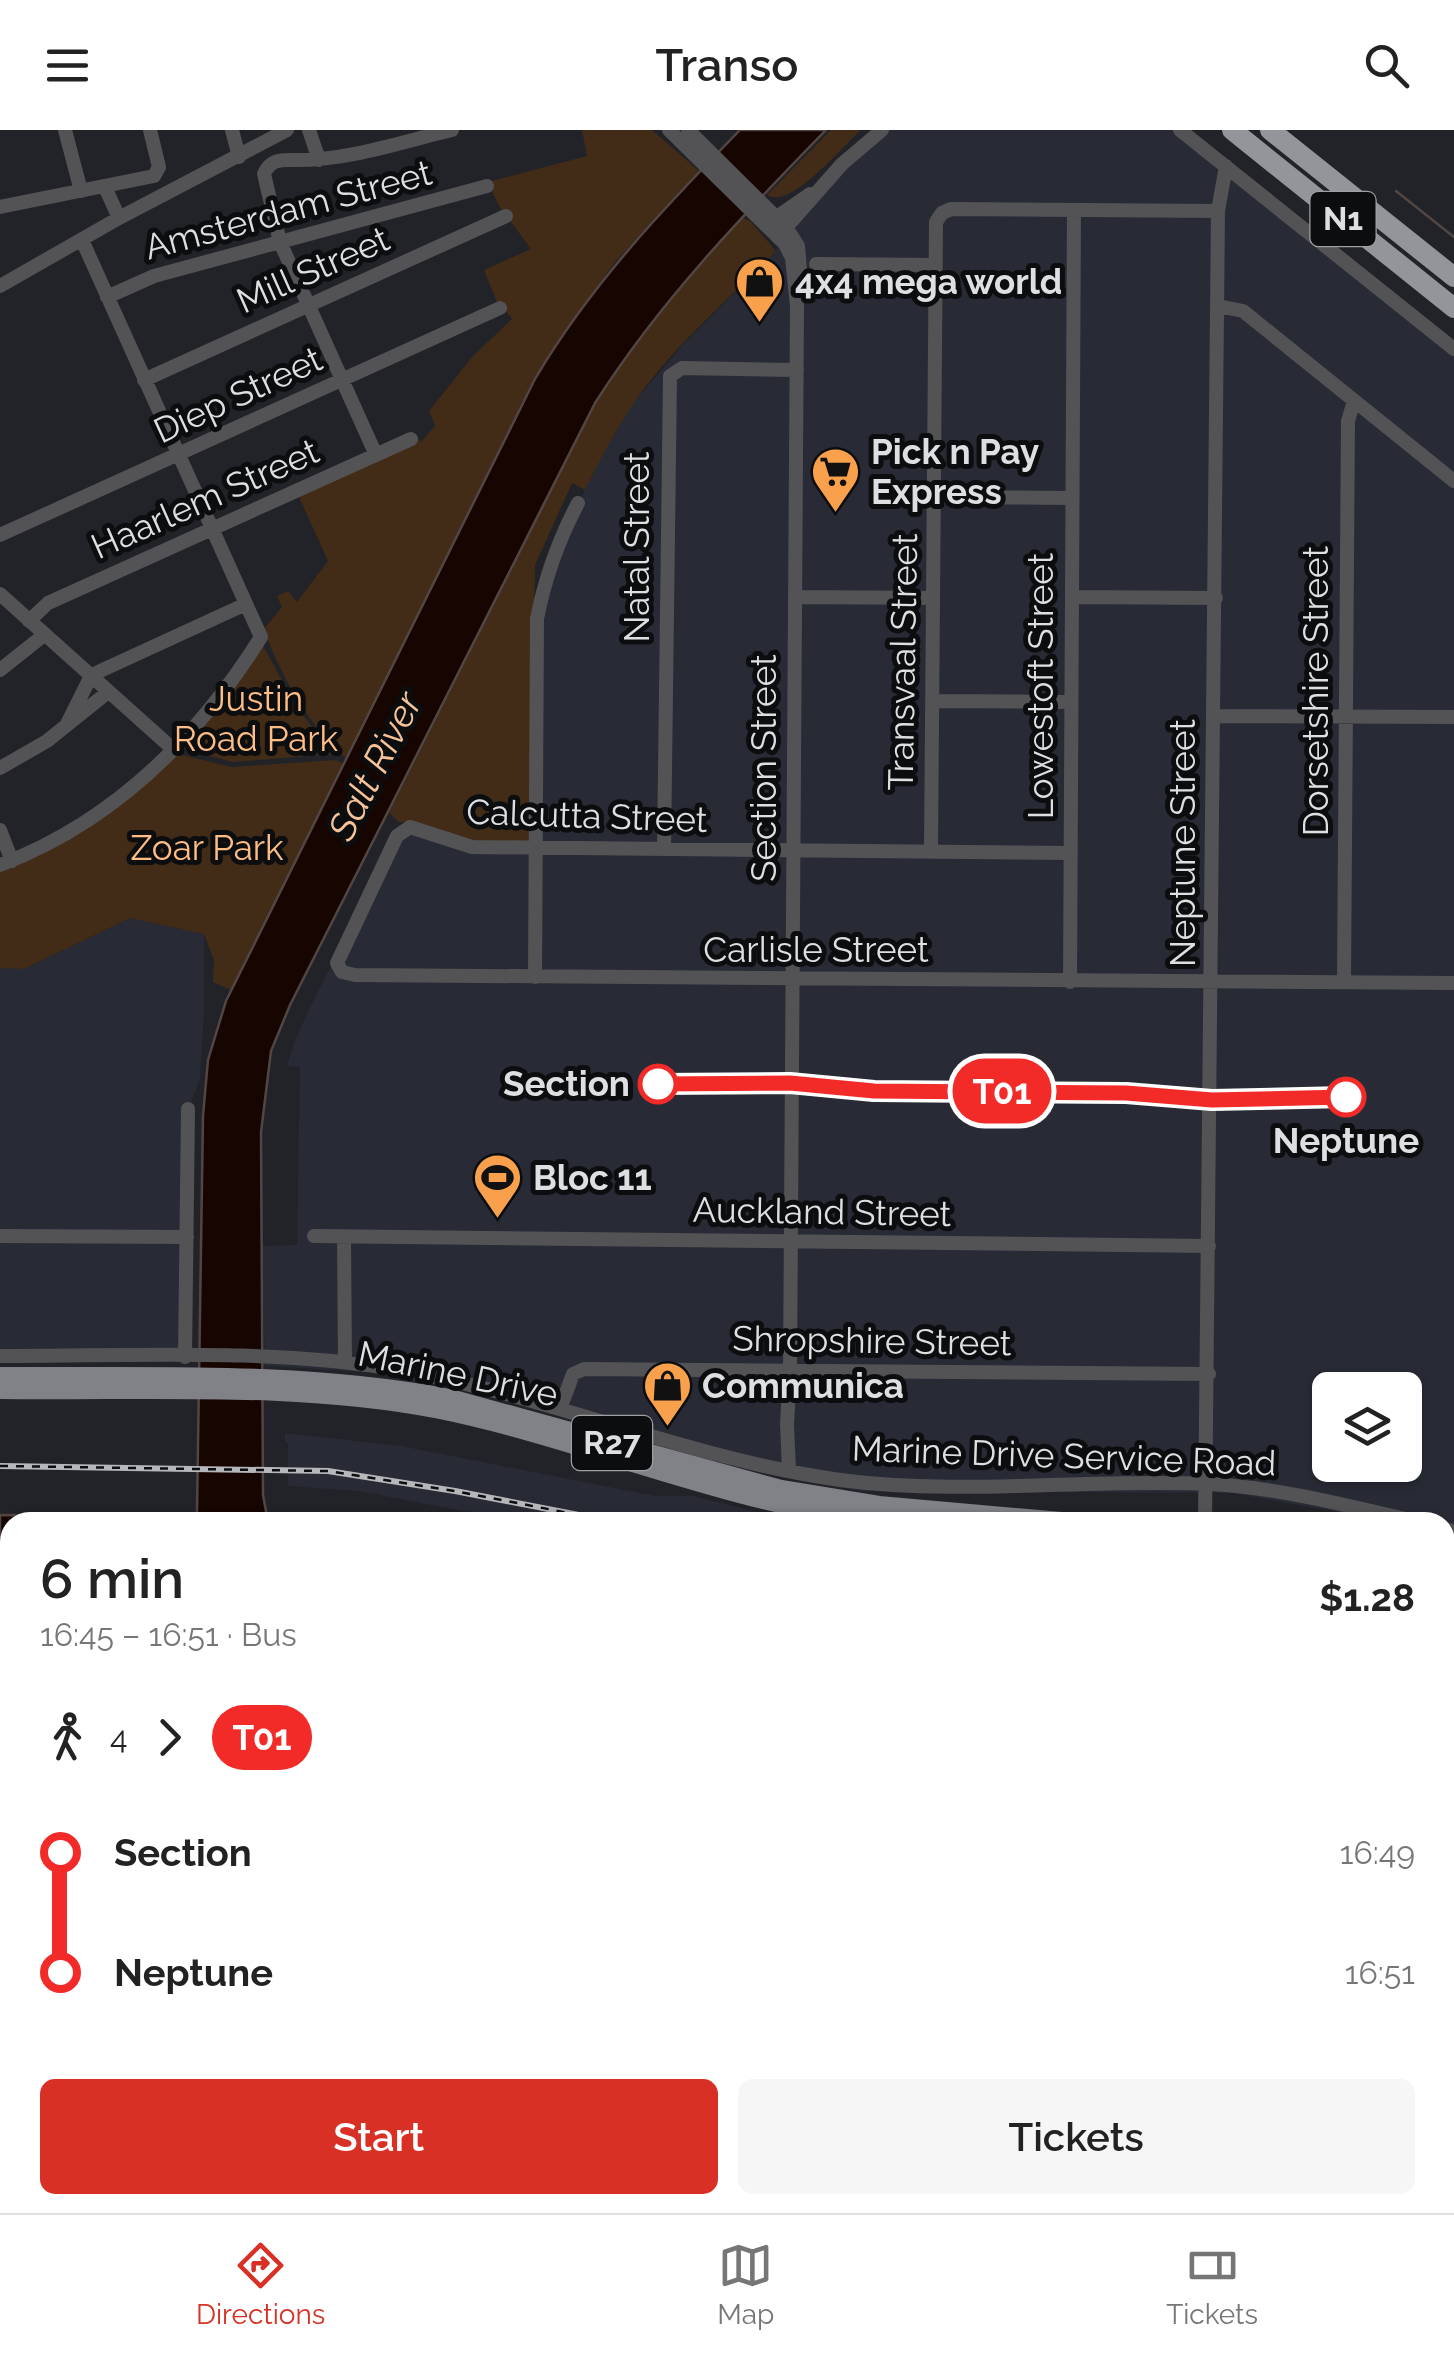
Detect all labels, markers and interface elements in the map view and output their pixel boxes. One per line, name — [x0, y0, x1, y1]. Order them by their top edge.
icon: menu — [40, 38, 95, 93]
icon: search — [1359, 38, 1414, 93]
text: Transo — [656, 39, 798, 92]
street label: Amsterdam Street — [140, 151, 436, 268]
road number: N1 — [1310, 192, 1376, 246]
street label: Mill Street — [230, 218, 396, 321]
shop icon: 4x4 mega world — [734, 256, 786, 324]
place label: 4x4 mega world — [795, 261, 1062, 302]
street label: Diep Street — [147, 338, 329, 451]
street label: Haarlem Street — [85, 430, 325, 567]
place label: Pick n Pay Express — [871, 431, 1039, 512]
supermarket icon: Pick n Pay Express — [810, 446, 862, 514]
street label: Natal Street — [616, 451, 657, 643]
street label: Transvaal Street — [880, 533, 925, 791]
street label: Dorsetshire Street — [1295, 546, 1336, 836]
street label: Lowestoft Street — [1020, 552, 1061, 819]
street label: Section Street — [743, 654, 784, 882]
park label: Justin Road Park — [174, 678, 339, 759]
water label: Salt River — [318, 683, 432, 848]
street label: Neptune Street — [1162, 719, 1203, 967]
street label: Calcutta Street — [466, 791, 708, 840]
park label: Zoar Park — [130, 827, 284, 868]
street label: Carlisle Street — [703, 929, 929, 970]
line badge: T01 — [944, 1058, 1060, 1124]
place label: Section — [503, 1063, 630, 1104]
marker: Section — [639, 1065, 677, 1103]
text: T01 — [972, 1071, 1032, 1112]
marker: Neptune — [1327, 1078, 1365, 1116]
place label: Neptune — [1273, 1120, 1419, 1161]
sports icon: Bloc 11 — [472, 1152, 524, 1220]
place label: Bloc 11 — [533, 1157, 652, 1198]
street label: Auckland Street — [692, 1189, 952, 1234]
street label: Shropshire Street — [732, 1318, 1012, 1363]
street label: Marine Drive — [355, 1332, 562, 1415]
shop icon: Communica — [641, 1360, 693, 1428]
place label: Communica — [702, 1365, 904, 1406]
map controls — [1312, 1372, 1422, 1482]
button: layers — [1312, 1372, 1422, 1482]
road number: R27 — [572, 1416, 652, 1470]
street label: Marine Drive Service Road — [851, 1428, 1277, 1483]
text: 6 min — [40, 1546, 184, 1611]
text: $1.28 — [1319, 1575, 1415, 1620]
text: 16:45 – 16:51 · Bus — [40, 1616, 297, 1653]
icon: walk — [40, 1710, 95, 1765]
icon: forward — [142, 1710, 197, 1765]
text: T01 — [232, 1717, 292, 1758]
text: 4 — [110, 1719, 127, 1756]
text: Section — [114, 1830, 252, 1875]
text: 16:49 — [1340, 1834, 1415, 1871]
text: Neptune — [114, 1950, 273, 1995]
text: 16:51 — [1345, 1954, 1415, 1991]
button: Start — [40, 2079, 718, 2194]
button: Tickets — [738, 2079, 1415, 2194]
tab: Directions — [196, 2238, 325, 2331]
tab: Map — [717, 2238, 774, 2331]
tab: Tickets — [1166, 2238, 1258, 2331]

